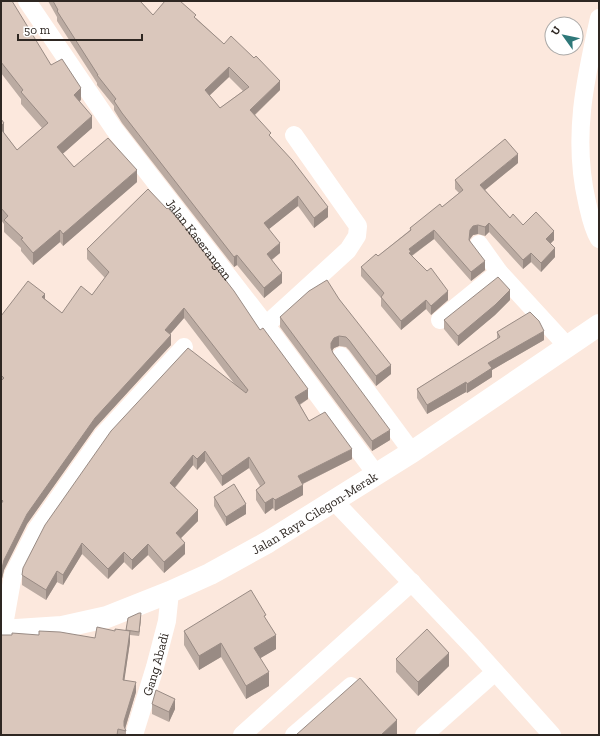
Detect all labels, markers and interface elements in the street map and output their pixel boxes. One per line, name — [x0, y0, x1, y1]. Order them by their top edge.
scale bar — [18, 16, 142, 42]
north arrow — [544, 16, 584, 56]
text: 50 m — [24, 23, 51, 37]
text: U — [548, 24, 564, 38]
street label: Jalan Kaserangan — [163, 195, 236, 283]
street label: Jalan Raya Cilegon-Merak — [249, 468, 380, 557]
street label: Gang Abadi — [139, 631, 171, 697]

